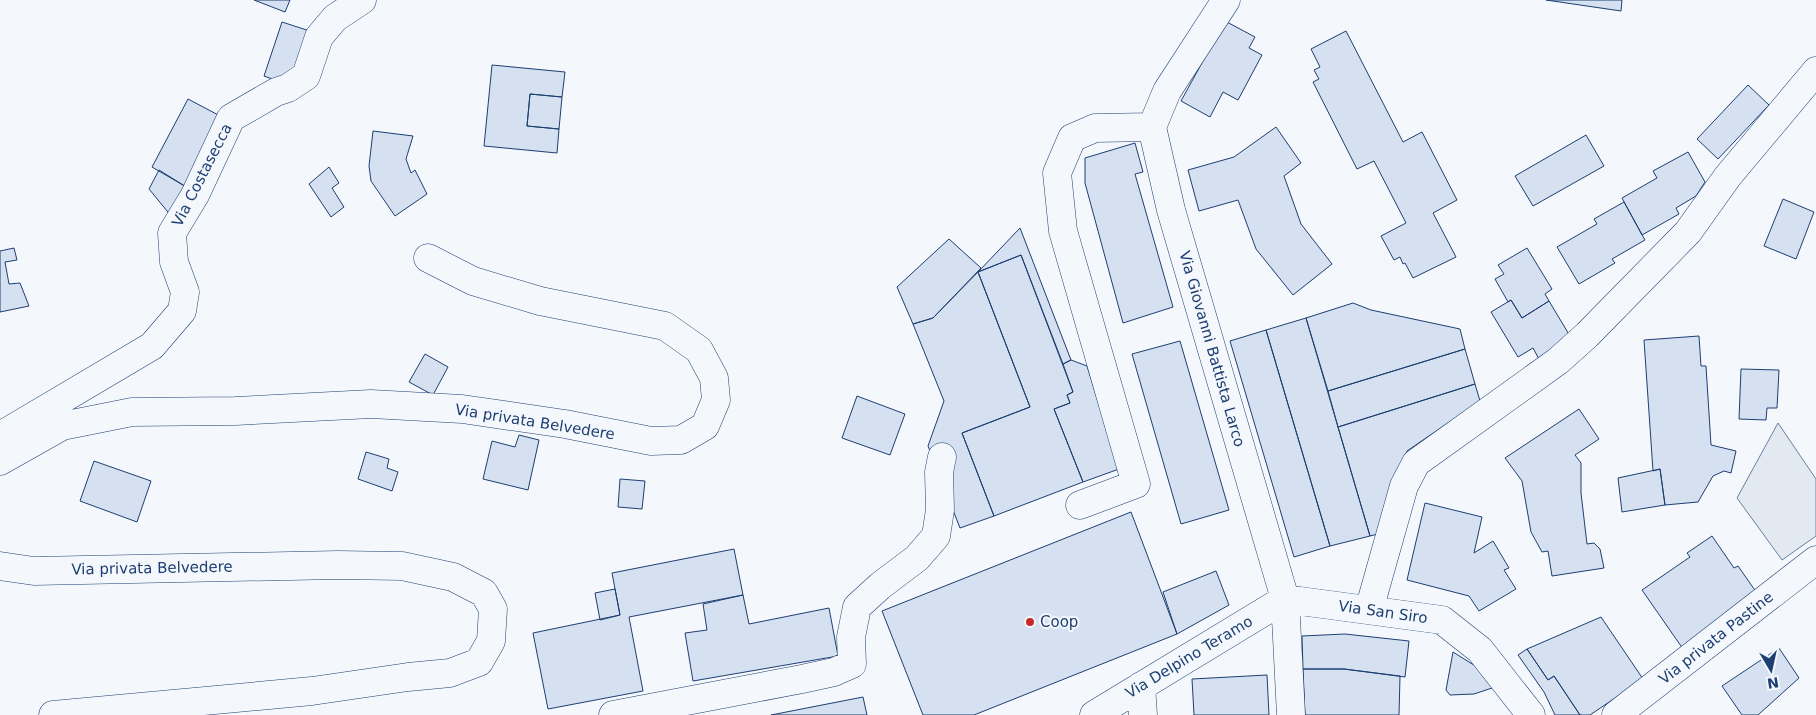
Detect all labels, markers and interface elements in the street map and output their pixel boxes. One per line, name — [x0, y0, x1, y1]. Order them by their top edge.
street label: Via Costasecca — [168, 120, 236, 230]
street label: Via Giovanni Battista Larco — [1175, 249, 1249, 449]
street label: Via privata Belvedere — [454, 400, 616, 444]
street label: Via privata Belvedere — [71, 558, 233, 578]
street label: Via privata Pastine — [1655, 588, 1777, 688]
street label: Via San Siro — [1337, 597, 1429, 627]
street label: Via Delpino Teramo — [1122, 612, 1256, 702]
place label: Coop — [1040, 613, 1078, 631]
marker: Coop — [1024, 616, 1036, 628]
north arrow — [1746, 645, 1796, 695]
text: N — [1766, 674, 1780, 692]

